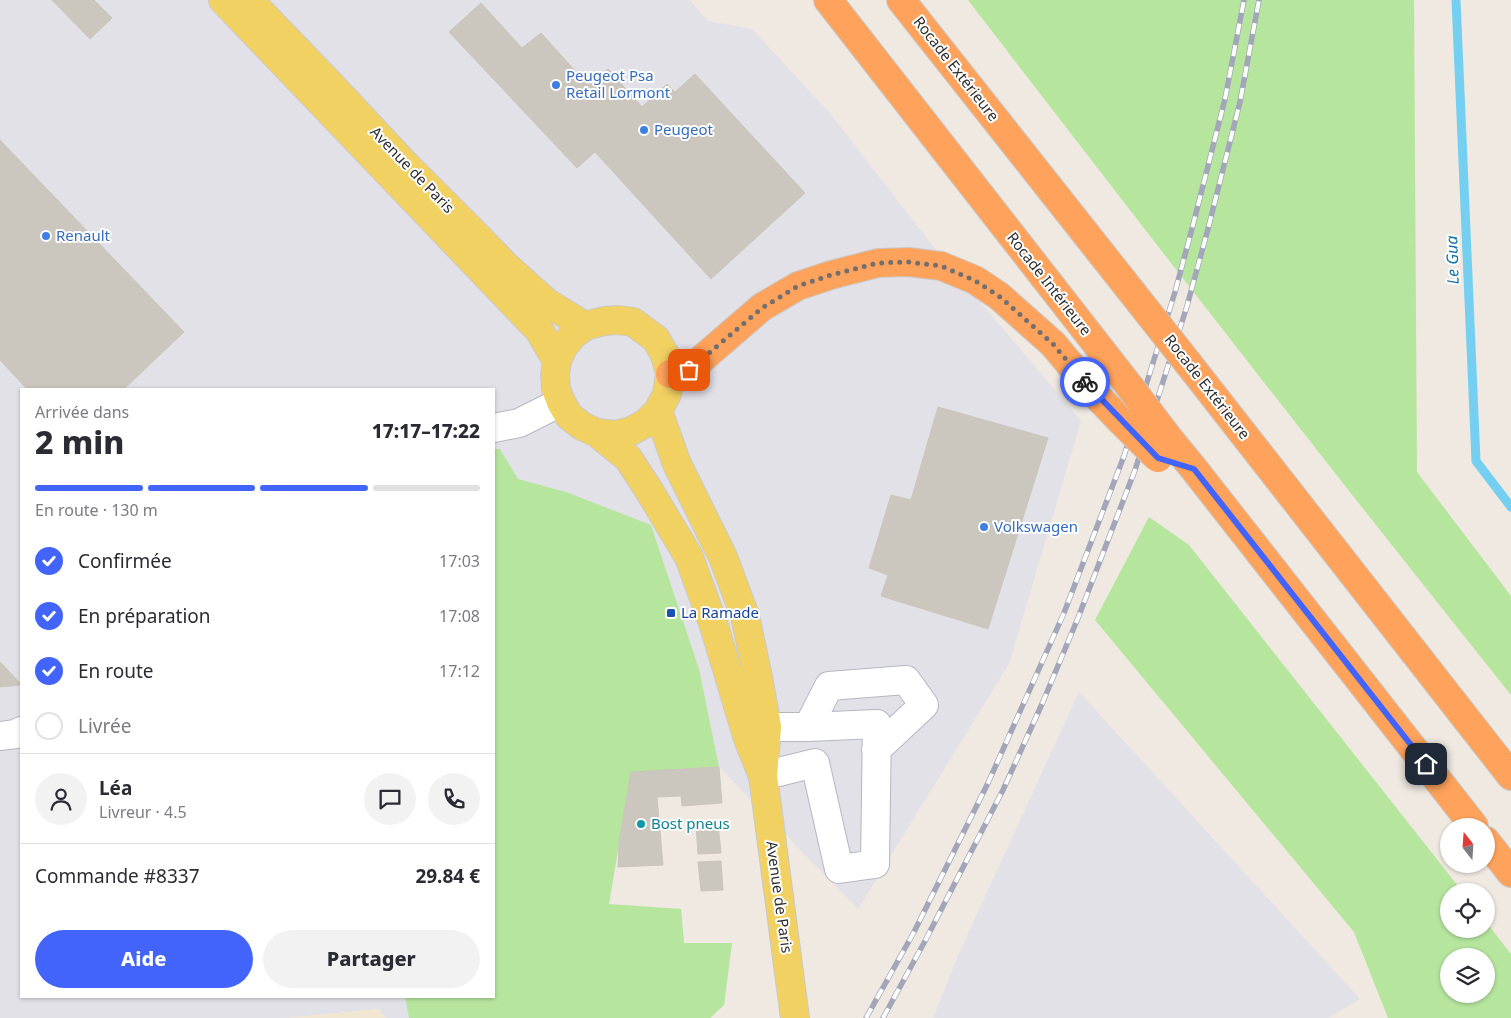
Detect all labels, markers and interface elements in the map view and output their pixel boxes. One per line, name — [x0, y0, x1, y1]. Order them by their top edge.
street label: Rocade Extérieure — [910, 12, 1004, 125]
place label: Peugeot Psa Retail Lormont — [566, 65, 671, 102]
marker: Peugeot Psa Retail Lormont — [550, 79, 562, 91]
place label: Peugeot — [654, 119, 714, 139]
street label: Avenue de Paris — [366, 122, 459, 217]
marker: Peugeot — [638, 124, 650, 136]
place label: Renault — [56, 225, 111, 245]
street label: Rocade Intérieure — [1003, 228, 1096, 339]
marker: Renault — [40, 230, 52, 242]
water label: Le Gua — [1440, 235, 1464, 285]
street label: Rocade Extérieure — [1161, 330, 1255, 443]
pin — [668, 349, 710, 391]
icon: bag — [675, 356, 703, 384]
courier — [1060, 357, 1110, 407]
icon: bike — [1071, 368, 1099, 396]
text: Arrivée dans — [35, 401, 129, 423]
text: 17:17–17:22 — [372, 418, 480, 444]
text: 2 min — [35, 420, 124, 463]
text: En route · 130 m — [35, 499, 158, 521]
place label: Volkswagen — [994, 516, 1078, 536]
marker: Volkswagen — [978, 521, 990, 533]
icon: check — [35, 547, 63, 575]
text: Confirmée — [78, 548, 172, 574]
text: 17:03 — [439, 550, 480, 572]
icon: check — [35, 602, 63, 630]
place label: La Ramade — [681, 602, 759, 622]
text: En préparation — [78, 603, 211, 629]
text: 17:08 — [439, 605, 480, 627]
marker: La Ramade — [665, 607, 677, 619]
icon: check — [35, 657, 63, 685]
text: En route — [78, 658, 154, 684]
text: 17:12 — [439, 660, 480, 682]
text: Livrée — [78, 713, 131, 739]
pin — [1405, 743, 1447, 785]
icon: home — [1412, 750, 1440, 778]
button: person — [35, 773, 87, 825]
button: chat — [364, 773, 416, 825]
button: phone — [428, 773, 480, 825]
text: Léa — [99, 775, 132, 801]
text: Livreur · 4.5 — [99, 801, 187, 823]
place label: Bost pneus — [651, 813, 730, 833]
marker: Bost pneus — [635, 818, 647, 830]
north arrow — [1440, 818, 1495, 872]
map controls — [1440, 818, 1495, 1003]
street label: Avenue de Paris — [762, 840, 798, 954]
text: Commande #8337 — [35, 863, 200, 889]
text: 29.84 € — [415, 863, 480, 889]
button: locate — [1440, 883, 1495, 938]
button: Aide — [35, 930, 253, 988]
button: Partager — [263, 930, 480, 988]
button: layers — [1440, 948, 1495, 1003]

